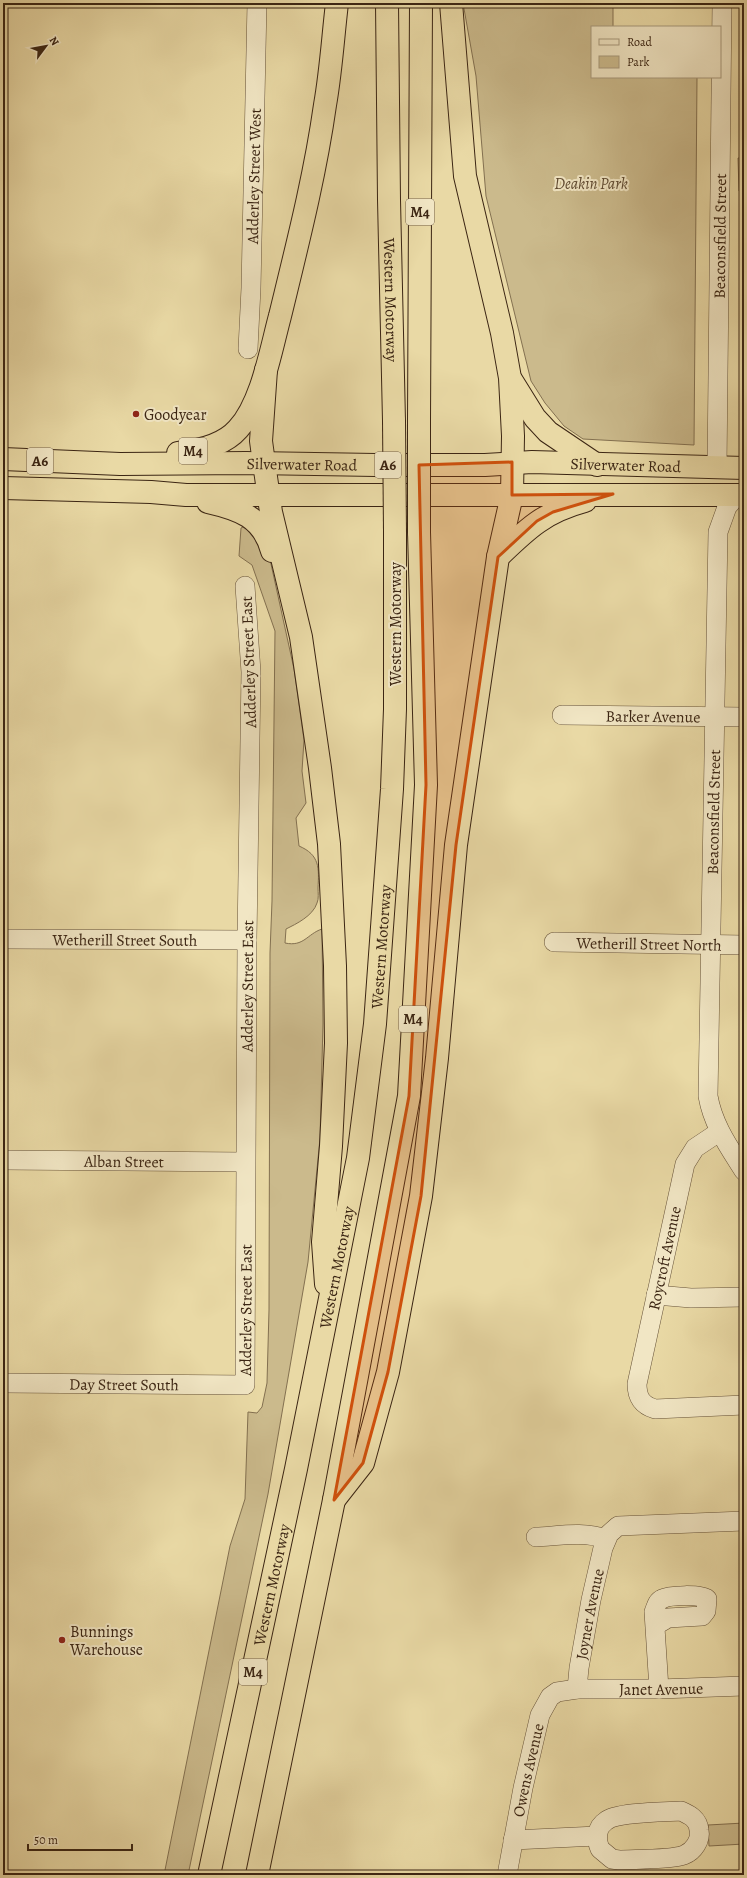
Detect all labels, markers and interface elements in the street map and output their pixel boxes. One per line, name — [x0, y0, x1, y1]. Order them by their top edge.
north arrow — [26, 26, 66, 66]
legend — [591, 26, 721, 78]
text: N — [46, 34, 63, 48]
text: Road — [627, 34, 653, 50]
text: Park — [627, 54, 650, 70]
street label: Adderley Street West — [242, 108, 267, 245]
park label: Deakin Park — [554, 173, 628, 195]
street label: Beaconsfield Street — [709, 173, 732, 299]
road number: M4 — [406, 199, 434, 225]
street label: Western Motorway — [378, 237, 403, 363]
place label: Goodyear — [144, 404, 207, 426]
marker: Goodyear — [131, 409, 141, 419]
road number: M4 — [179, 438, 207, 464]
road number: A6 — [27, 448, 53, 474]
road number: A6 — [375, 452, 401, 478]
street label: Silverwater Road — [246, 453, 358, 477]
street label: Silverwater Road — [570, 453, 682, 478]
street label: Western Motorway — [385, 561, 407, 687]
street label: Adderley Street East — [236, 596, 262, 729]
street label: Barker Avenue — [605, 705, 701, 729]
street label: Beaconsfield Street — [702, 749, 726, 875]
street label: Western Motorway — [366, 883, 397, 1010]
street label: Adderley Street East — [236, 920, 259, 1053]
street label: Wetherill Street South — [52, 929, 198, 952]
street label: Wetherill Street North — [575, 932, 722, 957]
road number: M4 — [399, 1006, 427, 1032]
street label: Alban Street — [83, 1151, 164, 1173]
street label: Western Motorway — [314, 1204, 360, 1331]
street label: Roycroft Avenue — [643, 1204, 687, 1312]
street label: Adderley Street East — [235, 1244, 258, 1377]
street label: Day Street South — [69, 1374, 179, 1396]
street label: Western Motorway — [248, 1521, 296, 1649]
street label: Joyner Avenue — [571, 1567, 610, 1662]
place label: Bunnings Warehouse — [69, 1621, 143, 1661]
marker: Bunnings Warehouse — [57, 1635, 67, 1645]
road number: M4 — [239, 1659, 267, 1685]
street label: Janet Avenue — [619, 1677, 704, 1701]
street label: Owens Avenue — [508, 1721, 550, 1819]
scale bar — [28, 1826, 132, 1852]
text: 50 m — [34, 1832, 58, 1848]

